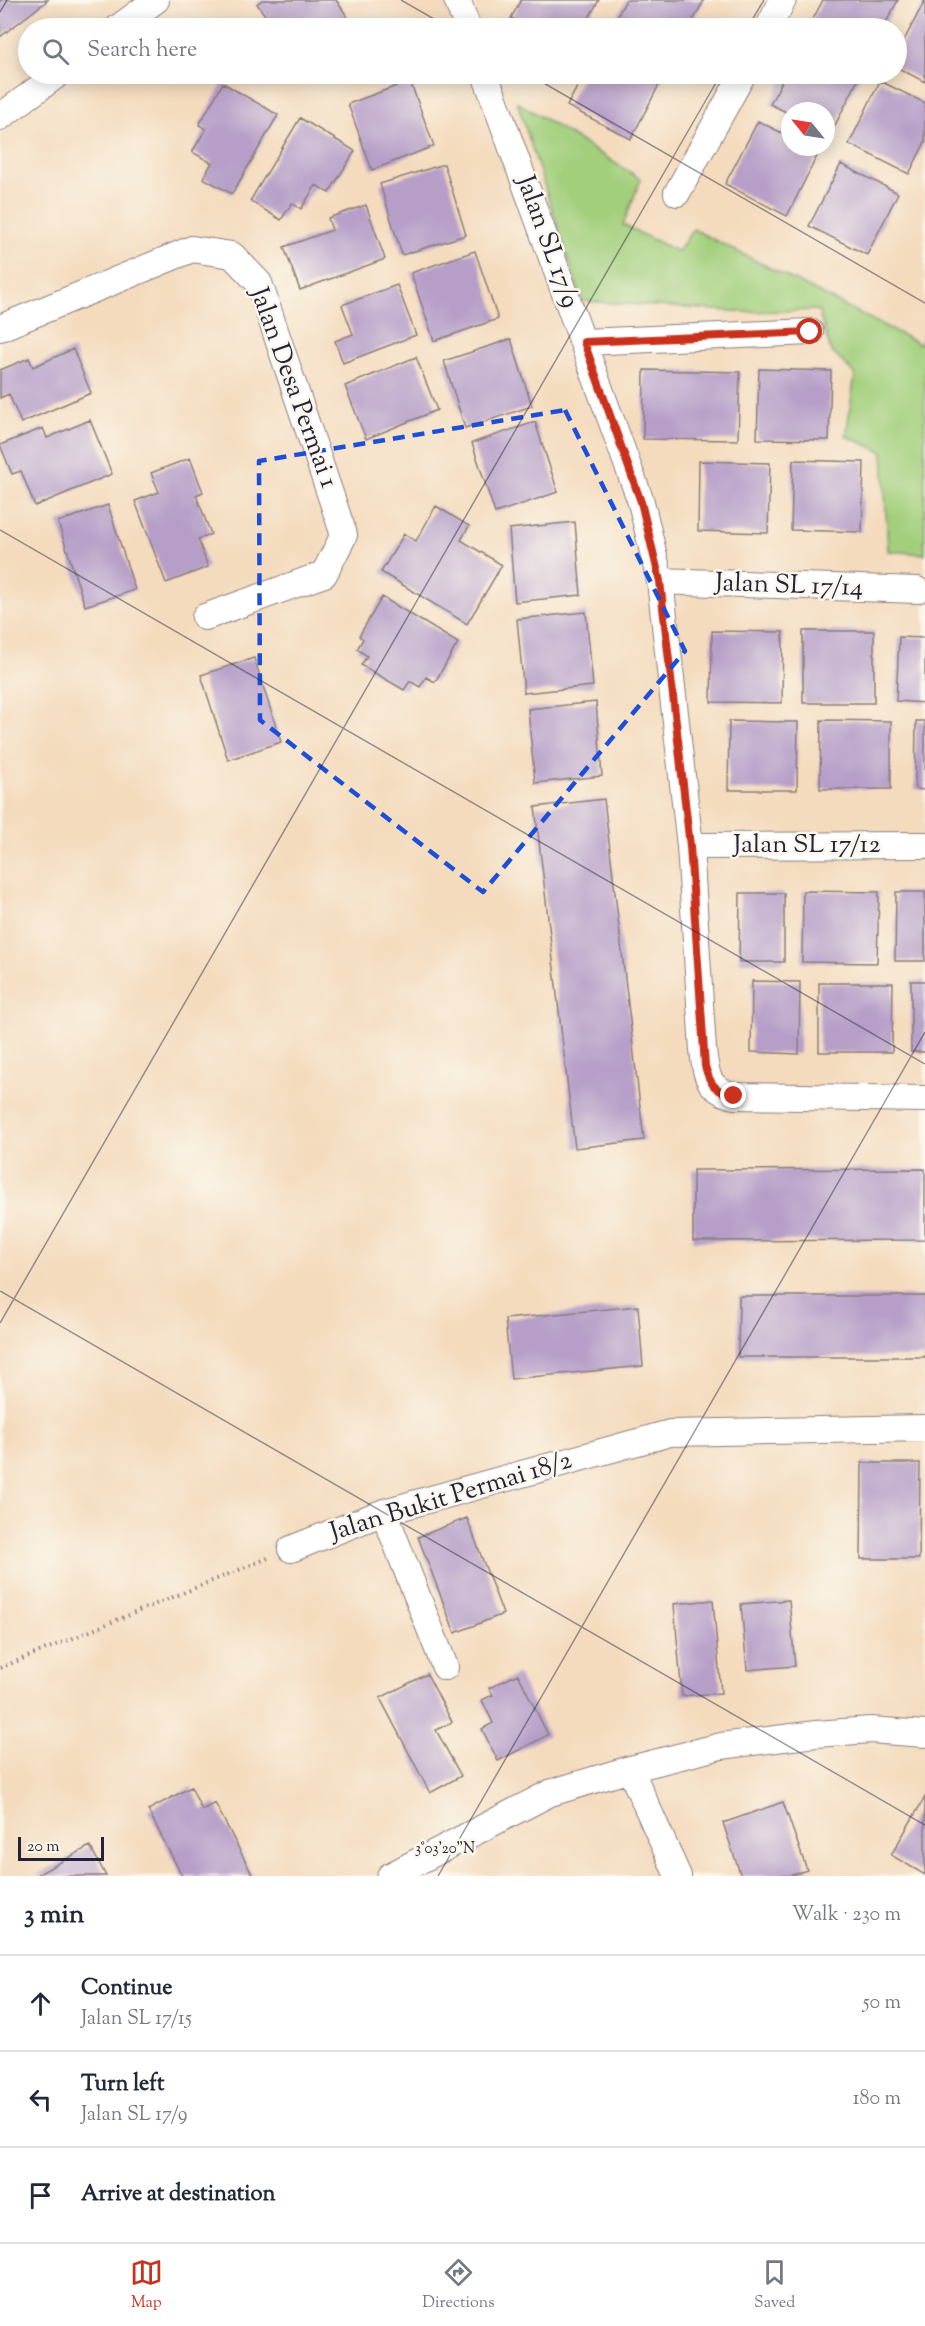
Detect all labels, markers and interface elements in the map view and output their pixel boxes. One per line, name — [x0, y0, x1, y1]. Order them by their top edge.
search box — [18, 18, 907, 84]
icon: search — [39, 35, 72, 68]
text: Search here — [87, 35, 197, 67]
north arrow — [781, 102, 835, 156]
street label: Jalan SL 17/9 — [505, 169, 588, 313]
street label: Jalan Desa Permai 1 — [239, 281, 346, 494]
route start — [796, 318, 822, 344]
street label: Jalan SL 17/14 — [712, 565, 864, 607]
street label: Jalan SL 17/12 — [731, 827, 881, 864]
route end — [720, 1082, 746, 1108]
street label: Jalan Bukit Permai 18/2 — [324, 1443, 577, 1552]
scale bar — [18, 1834, 104, 1862]
text: 20 m — [27, 1836, 60, 1859]
text: 3°03'20"N — [415, 1839, 475, 1860]
text: 3 min — [24, 1897, 84, 1934]
text: Walk · 230 m — [792, 1901, 901, 1930]
text: Continue — [81, 1973, 172, 2005]
icon: ahead — [24, 1987, 57, 2020]
text: 50 m — [863, 1989, 901, 2018]
text: Jalan SL 17/15 — [81, 2005, 192, 2034]
text: Turn left — [81, 2069, 164, 2101]
icon: left — [24, 2083, 57, 2116]
text: 180 m — [853, 2085, 901, 2114]
text: Jalan SL 17/9 — [81, 2101, 187, 2130]
icon: arrive — [24, 2179, 57, 2212]
text: Arrive at destination — [81, 2179, 276, 2211]
tab: Map — [130, 2256, 163, 2315]
tab: Directions — [422, 2256, 495, 2315]
tab: Saved — [754, 2256, 795, 2315]

